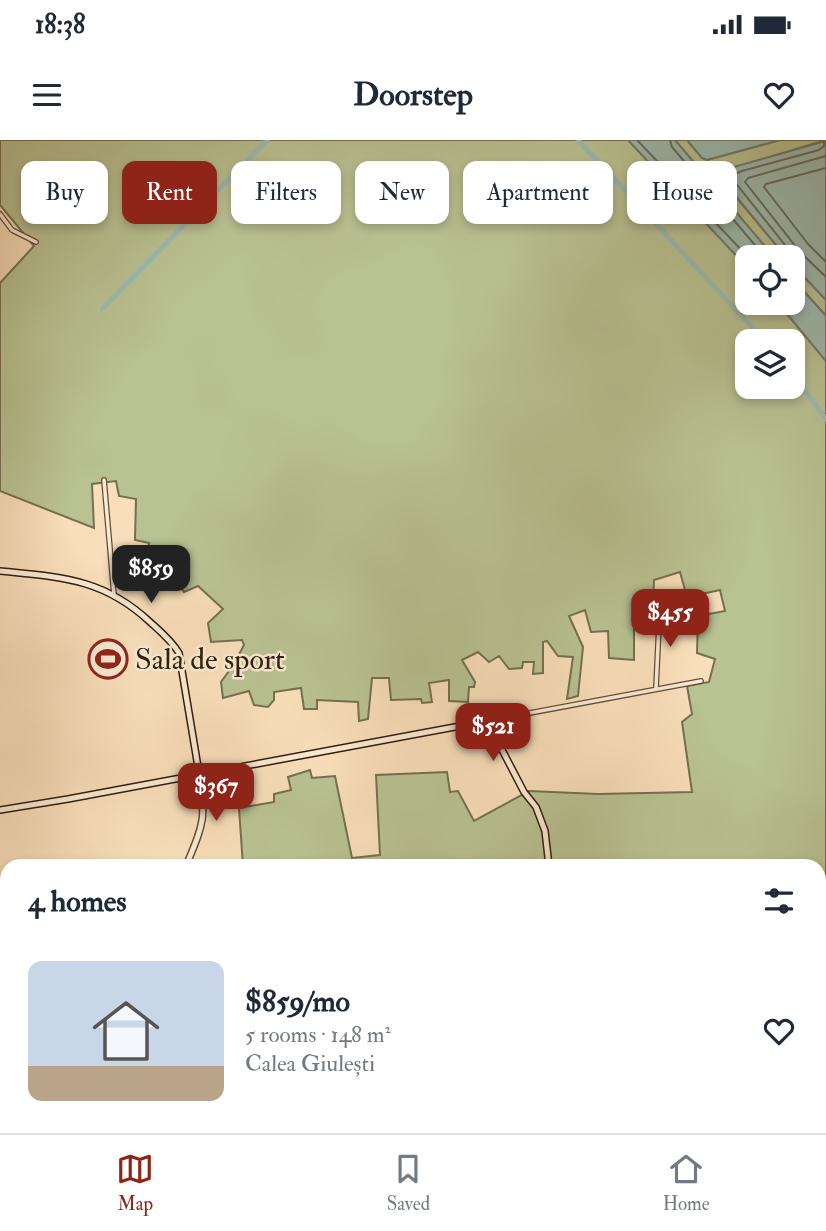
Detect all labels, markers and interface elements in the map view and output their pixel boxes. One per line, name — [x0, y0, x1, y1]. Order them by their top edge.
text: 18:38 — [35, 9, 85, 41]
text: Doorstep — [353, 75, 473, 115]
icon: menu — [28, 76, 66, 114]
icon: heart — [760, 76, 798, 114]
chip: Buy — [21, 161, 108, 224]
chip: Rent — [122, 161, 217, 224]
chip: Filters — [231, 161, 341, 224]
chip: New — [355, 161, 449, 224]
chip: Apartment — [463, 161, 613, 224]
chip: House — [627, 161, 737, 224]
map controls — [735, 245, 805, 399]
button: locate — [735, 245, 805, 315]
button: layers — [735, 329, 805, 399]
pin: $859 — [110, 546, 192, 605]
text: $859 — [128, 553, 174, 582]
pin: $455 — [629, 589, 711, 649]
text: $455 — [647, 597, 693, 626]
sports icon: Sala de sport — [87, 638, 129, 680]
place label: Sala de sport — [135, 641, 285, 678]
pin: $521 — [452, 704, 534, 763]
text: $521 — [472, 711, 514, 740]
pin: $367 — [175, 764, 257, 823]
text: $367 — [194, 771, 238, 800]
icon: filters — [760, 882, 798, 920]
text: 4 homes — [28, 883, 127, 920]
text: $859/mo — [245, 983, 350, 1020]
icon: home — [84, 989, 168, 1073]
icon: heart — [760, 1012, 798, 1050]
text: 5 rooms · 148 m² — [245, 1020, 391, 1049]
text: Calea Giulești — [245, 1049, 375, 1078]
tab: Map — [116, 1150, 154, 1216]
tab: Saved — [387, 1150, 430, 1216]
tab: Home — [663, 1150, 710, 1216]

